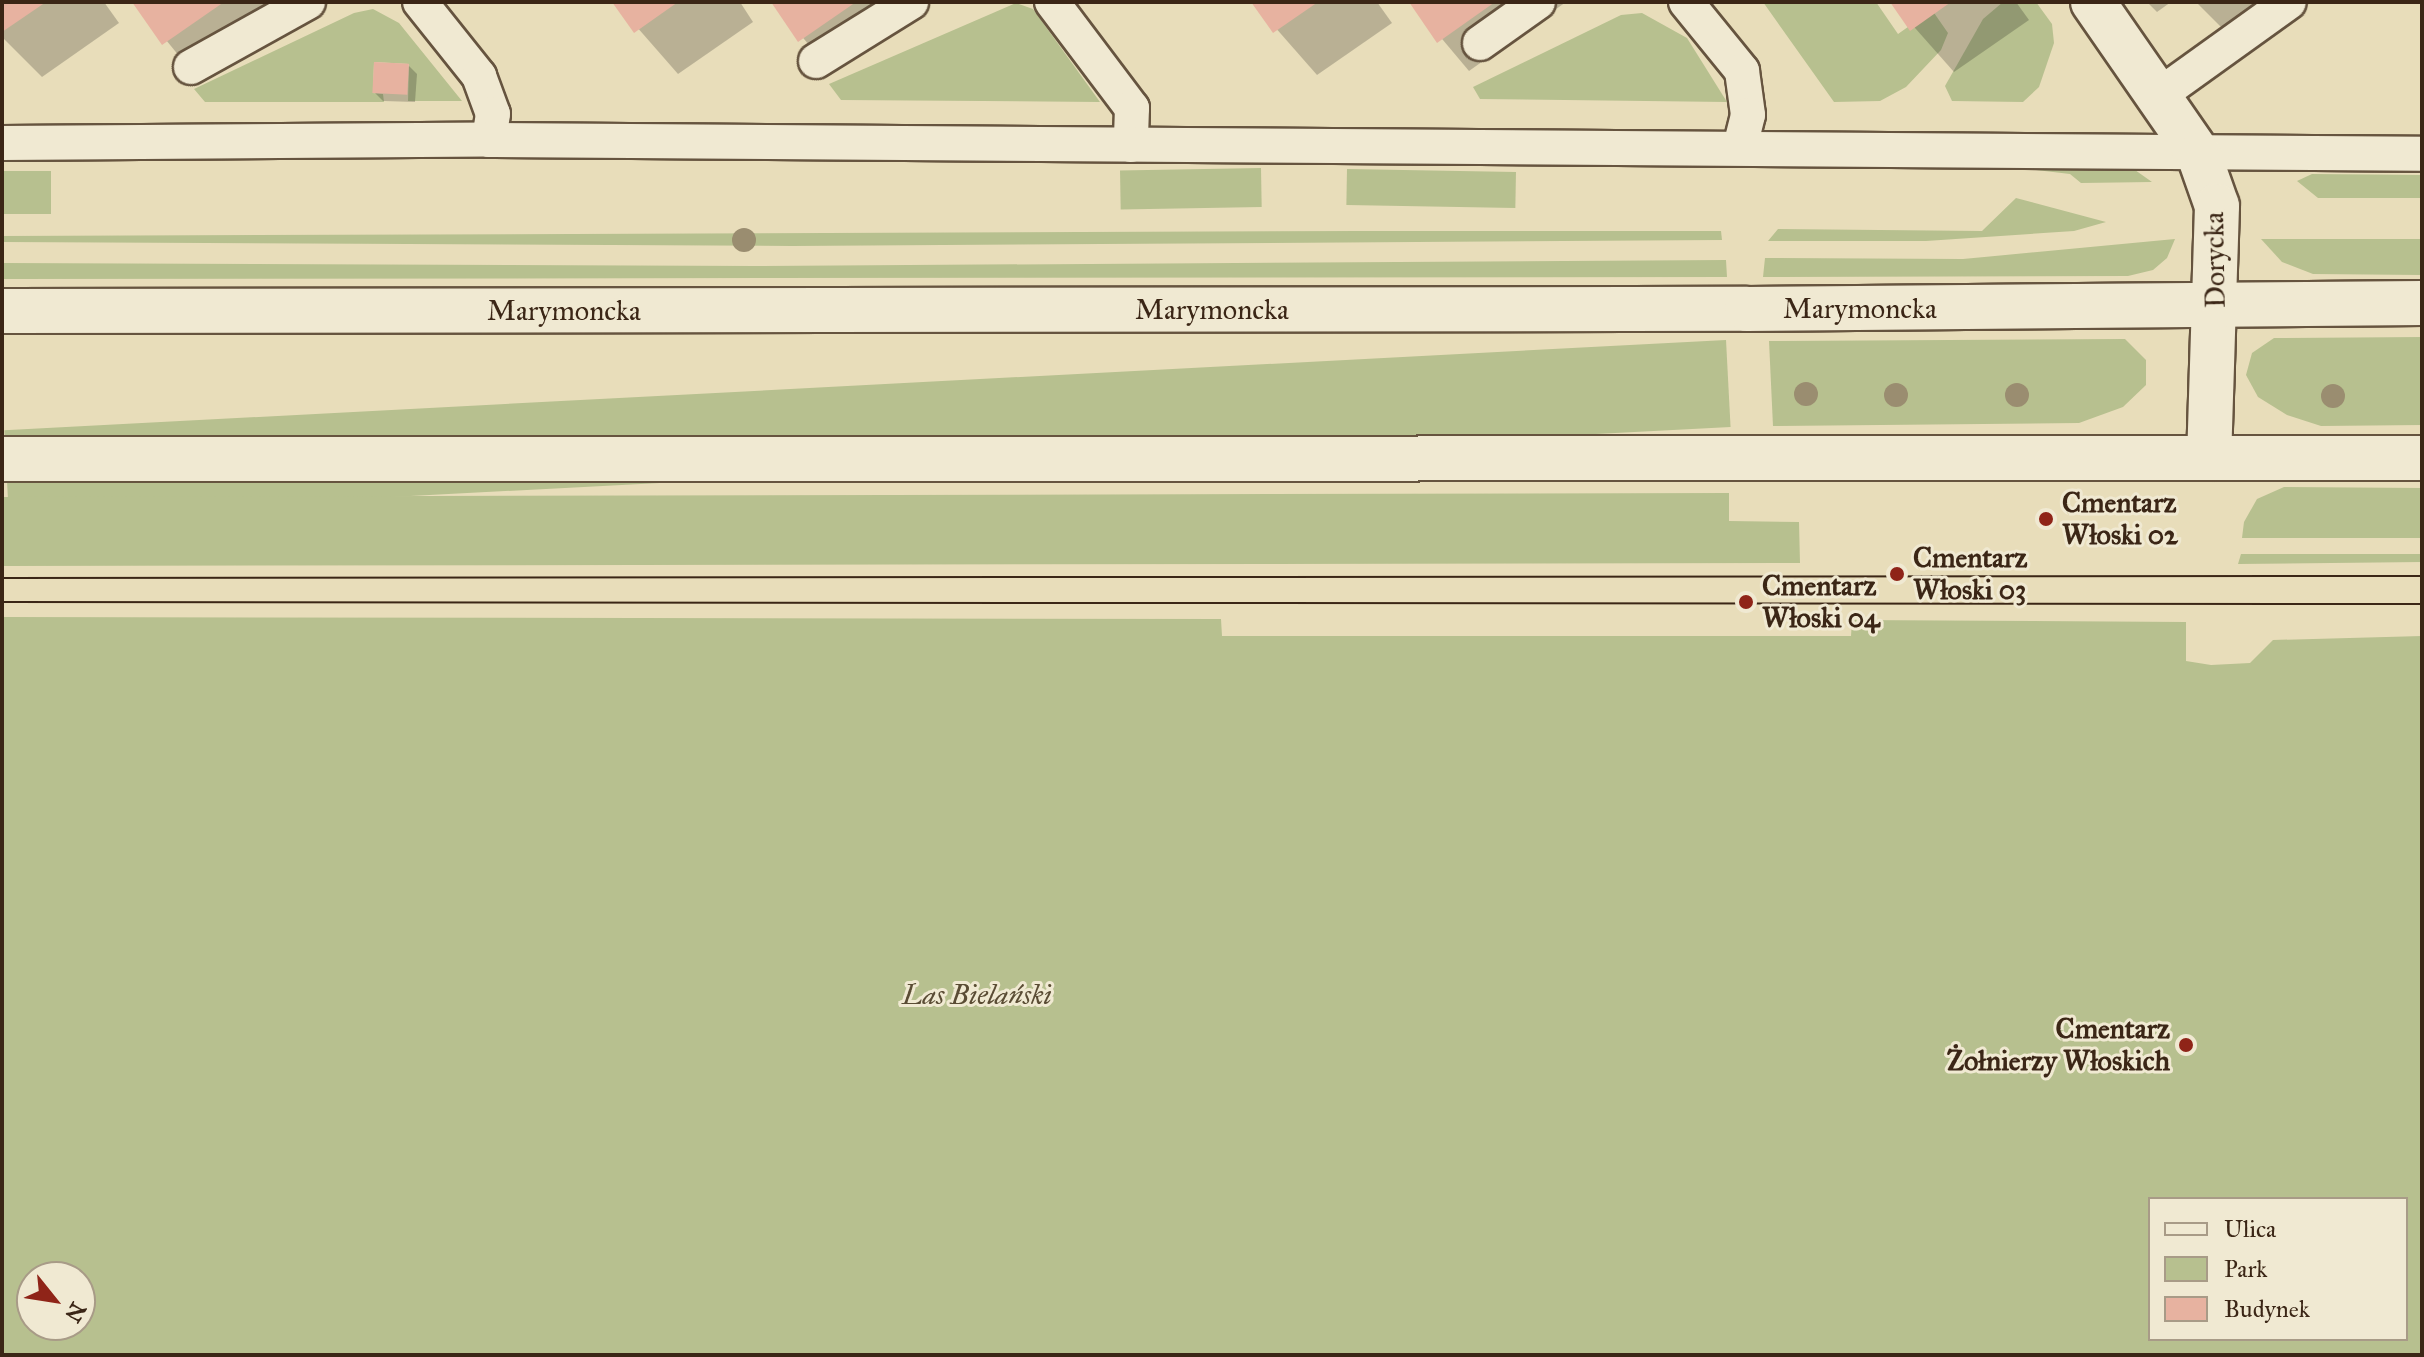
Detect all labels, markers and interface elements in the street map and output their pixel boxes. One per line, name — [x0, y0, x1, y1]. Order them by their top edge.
street label: Dorycka — [2197, 212, 2233, 308]
street label: Marymoncka — [1783, 292, 1937, 326]
street label: Marymoncka — [1135, 293, 1289, 327]
street label: Marymoncka — [487, 294, 641, 328]
place label: Cmentarz Włoski 02 — [2062, 486, 2178, 552]
marker: Cmentarz Włoski 02 — [2037, 510, 2055, 528]
place label: Cmentarz Włoski 03 — [1913, 541, 2027, 607]
marker: Cmentarz Włoski 03 — [1888, 565, 1906, 583]
place label: Cmentarz Włoski 04 — [1762, 569, 1880, 635]
marker: Cmentarz Włoski 04 — [1737, 593, 1755, 611]
park label: Las Bielański — [902, 978, 1052, 1012]
place label: Cmentarz Żołnierzy Włoskich — [1947, 1012, 2170, 1078]
marker: Cmentarz Żołnierzy Włoskich — [2177, 1036, 2195, 1054]
legend — [2148, 1197, 2408, 1341]
text: Ulica — [2224, 1214, 2276, 1244]
text: Park — [2224, 1254, 2267, 1284]
north arrow — [16, 1261, 96, 1341]
text: Budynek — [2224, 1294, 2310, 1324]
text: N — [59, 1297, 92, 1327]

